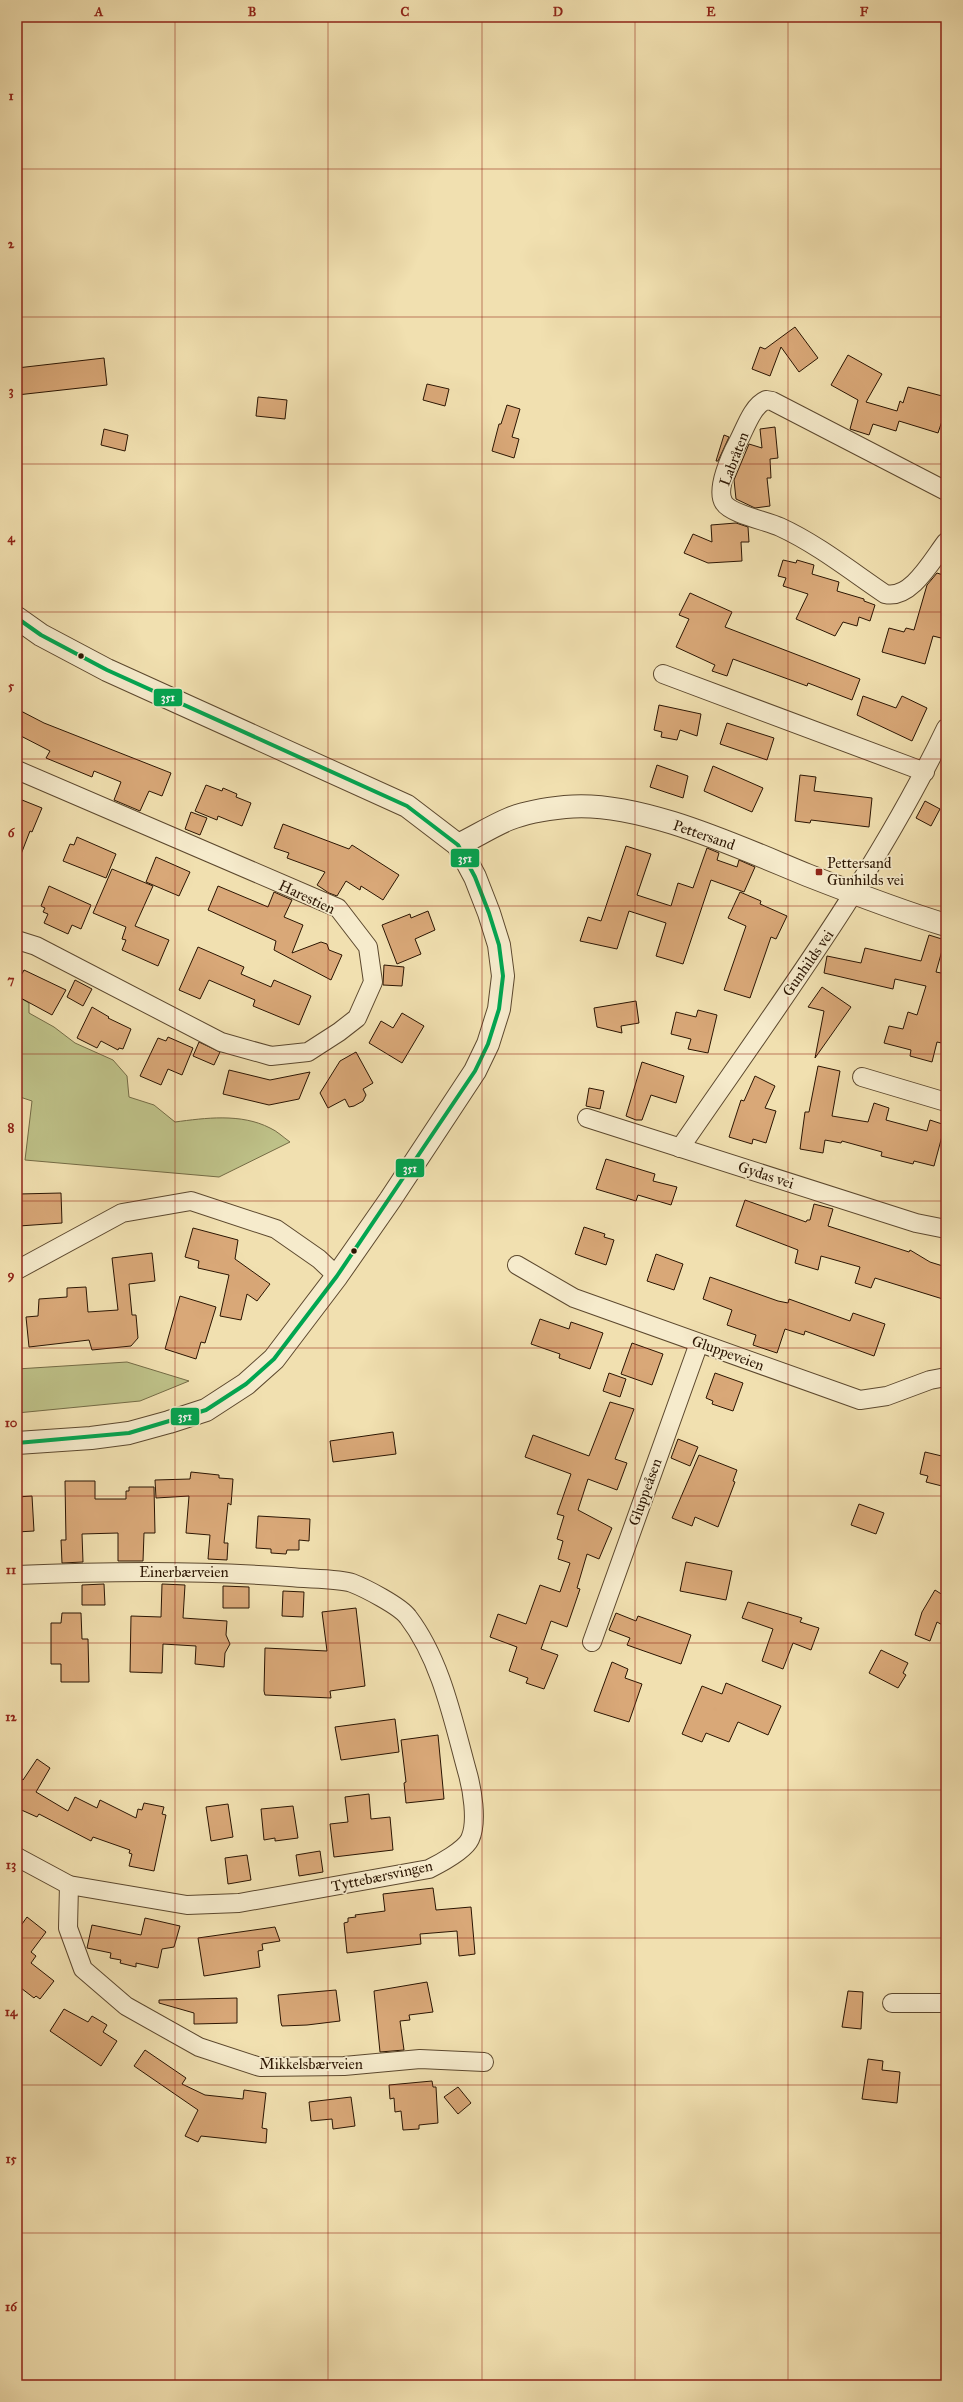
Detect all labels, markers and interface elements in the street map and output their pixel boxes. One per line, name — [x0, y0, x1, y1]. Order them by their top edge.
text: A — [94, 4, 104, 20]
text: B — [248, 4, 257, 20]
text: C — [401, 4, 410, 20]
text: D — [553, 4, 563, 20]
text: E — [706, 4, 716, 20]
text: F — [860, 4, 869, 20]
text: 1 — [8, 88, 14, 104]
text: 2 — [8, 236, 15, 252]
text: 3 — [8, 383, 14, 399]
street label: Labråten — [716, 430, 752, 488]
text: 4 — [7, 530, 15, 546]
unlabelled marker — [76, 651, 86, 661]
text: 5 — [8, 678, 15, 694]
line badge: 351 — [153, 688, 183, 707]
text: 351 — [161, 691, 176, 705]
street label: Pettersand — [671, 816, 738, 854]
text: 6 — [8, 825, 16, 841]
line badge: 351 — [450, 848, 480, 868]
text: 351 — [458, 852, 473, 866]
place label: Pettersand Gunhilds vei — [827, 854, 904, 889]
marker: Pettersand Gunhilds vei — [814, 867, 824, 877]
street label: Harestien — [276, 876, 338, 918]
street label: Gunhilds vei — [778, 926, 838, 1000]
text: 7 — [8, 972, 15, 988]
text: 8 — [8, 1120, 15, 1136]
line badge: 351 — [395, 1158, 425, 1178]
street label: Gydas vei — [736, 1158, 796, 1192]
text: 351 — [403, 1162, 418, 1176]
unlabelled marker — [349, 1246, 359, 1256]
text: 9 — [8, 1267, 15, 1283]
street label: Gluppeveien — [689, 1332, 767, 1374]
line badge: 351 — [170, 1407, 200, 1426]
text: 351 — [178, 1410, 193, 1424]
text: 10 — [5, 1415, 18, 1431]
street label: Gluppeåsen — [625, 1456, 665, 1528]
text: 11 — [6, 1562, 16, 1578]
street label: Einerbærveien — [139, 1563, 229, 1581]
text: 12 — [5, 1709, 17, 1725]
street label: Tyttebærsvingen — [330, 1856, 434, 1896]
text: 13 — [6, 1857, 16, 1873]
text: 14 — [5, 2004, 18, 2020]
street label: Mikkelsbærveien — [259, 2055, 363, 2073]
text: 15 — [5, 2151, 17, 2167]
text: 16 — [5, 2299, 18, 2315]

